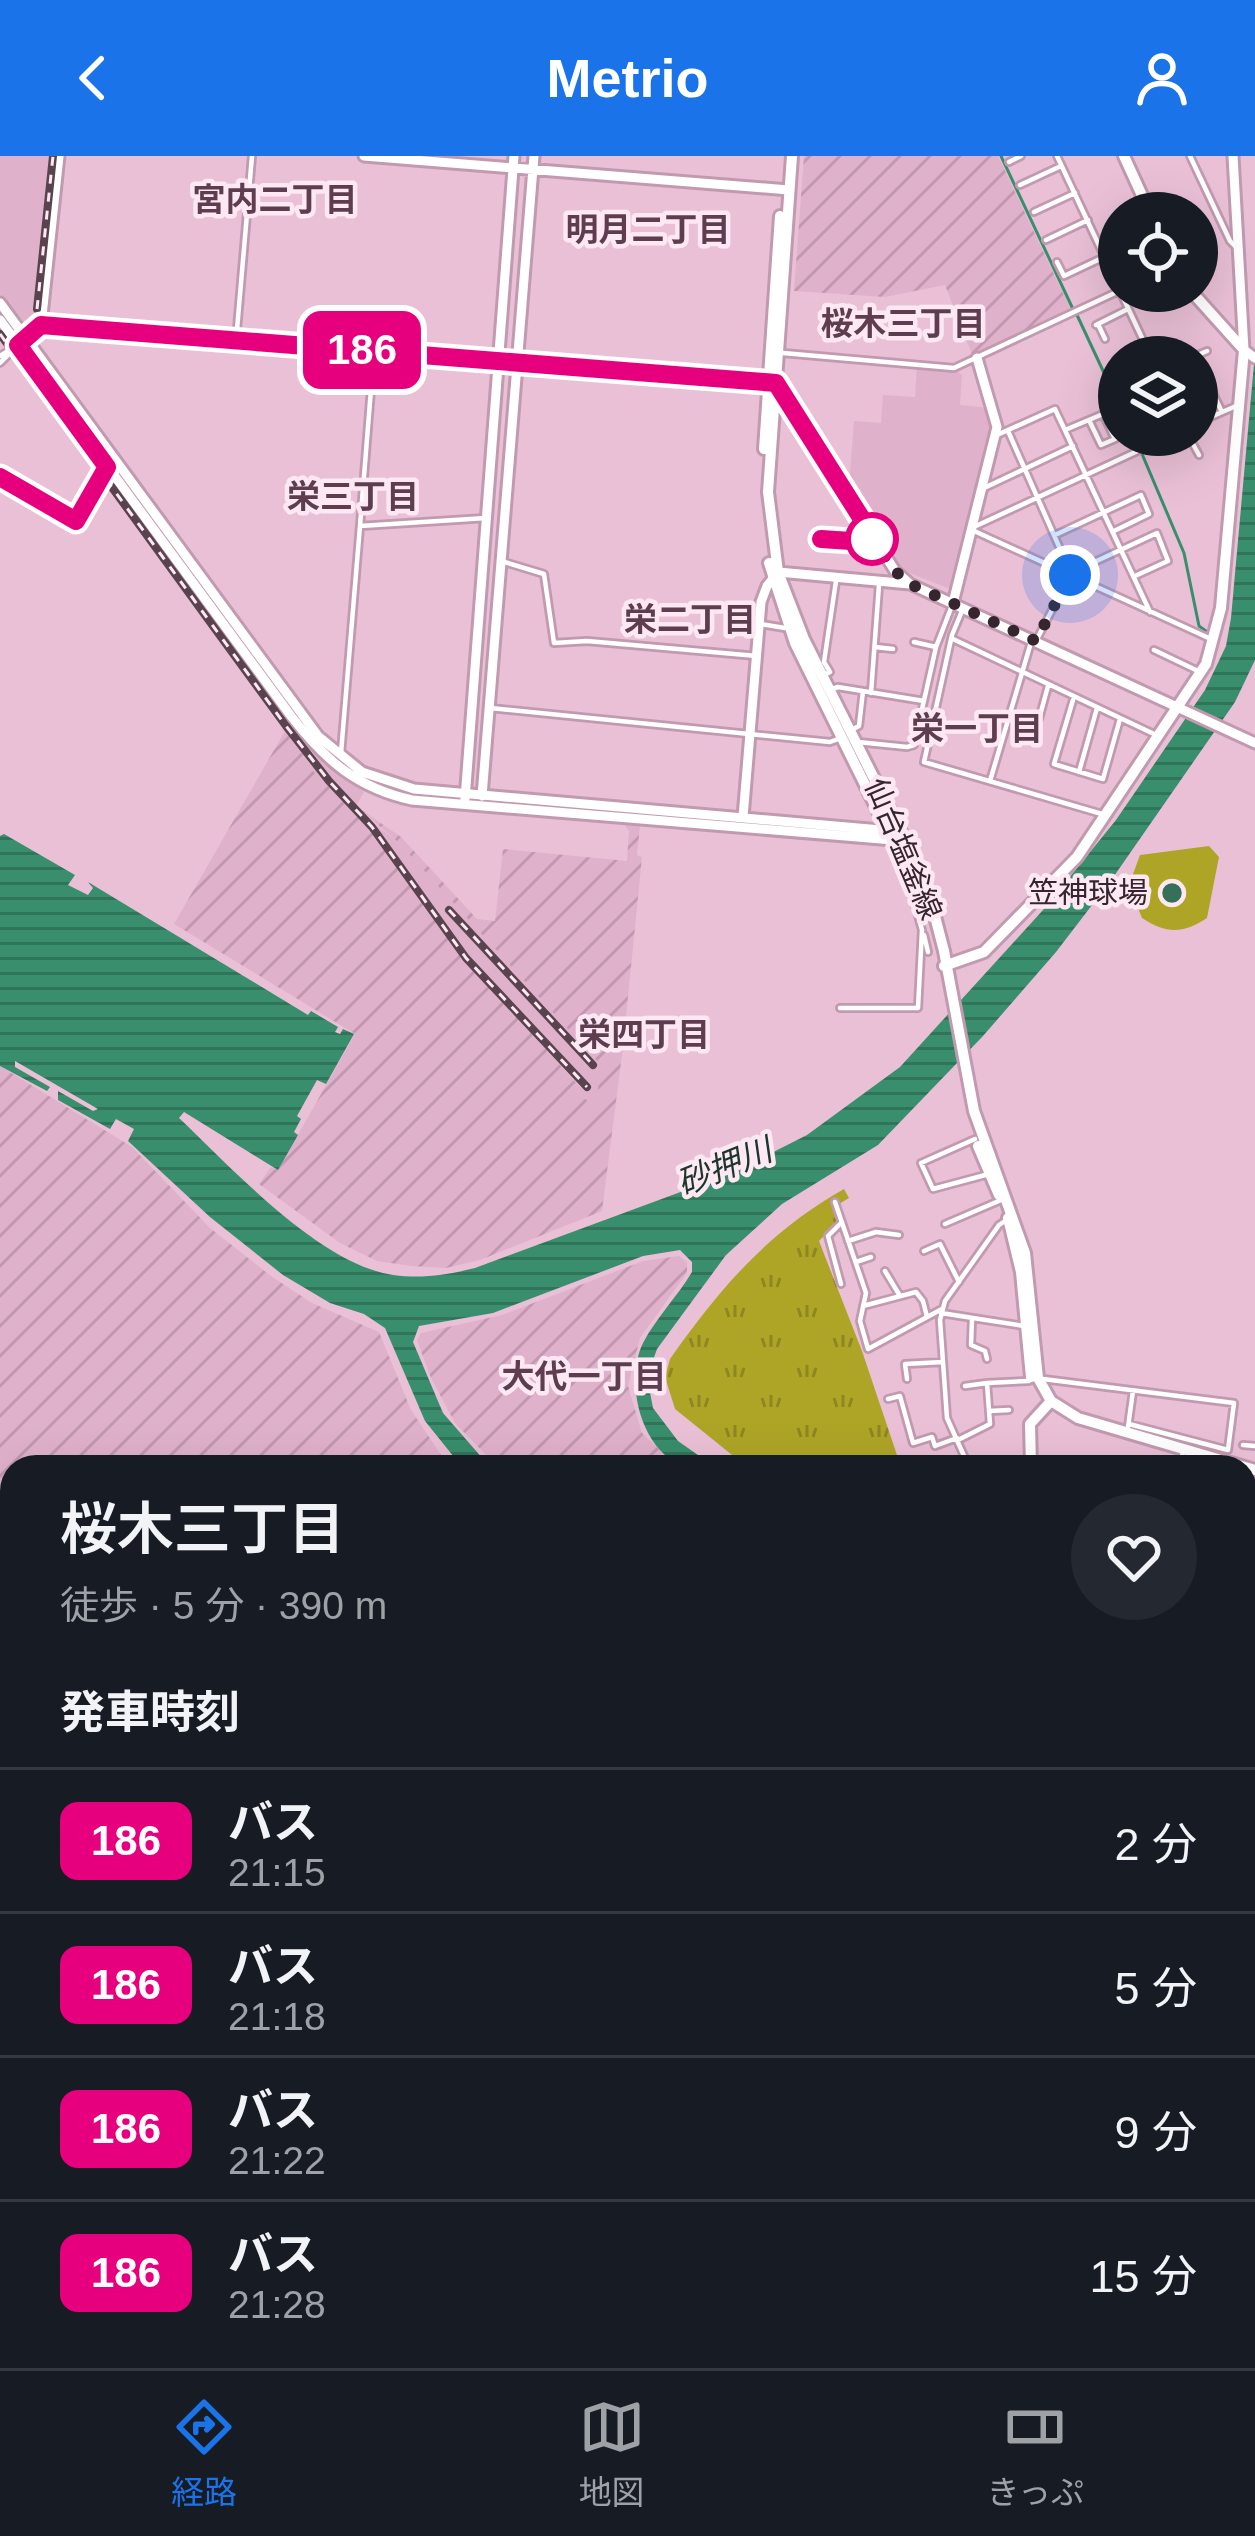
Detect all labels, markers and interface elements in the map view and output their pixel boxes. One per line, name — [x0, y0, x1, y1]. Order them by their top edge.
icon: back — [60, 45, 126, 111]
icon: person — [1129, 45, 1195, 111]
text: Metrio — [547, 48, 709, 108]
district label: 宮内二丁目 — [193, 181, 358, 218]
map controls — [1098, 192, 1218, 456]
button: locate — [1098, 192, 1218, 312]
district label: 明月二丁目 — [566, 211, 731, 248]
district label: 桜木三丁目 — [821, 305, 986, 342]
line badge: 186 — [293, 311, 431, 389]
text: 186 — [327, 326, 397, 373]
button: layers — [1098, 336, 1218, 456]
district label: 栄三丁目 — [287, 478, 419, 515]
unlabelled marker — [847, 514, 897, 564]
your location — [1040, 545, 1100, 605]
district label: 栄二丁目 — [624, 601, 756, 638]
district label: 栄一丁目 — [911, 710, 1043, 747]
street label: 仙台塩釜線 — [859, 773, 948, 924]
place label: 笠神球場 — [1028, 876, 1148, 909]
marker: 笠神球場 — [1159, 880, 1185, 906]
district label: 栄四丁目 — [578, 1016, 710, 1053]
water label: 砂押川 — [671, 1130, 780, 1202]
district label: 大代一丁目 — [502, 1358, 667, 1395]
button: heart — [1071, 1494, 1197, 1620]
text: 桜木三丁目 — [60, 1497, 345, 1561]
text: 徒歩 · 5 分 · 390 m — [60, 1584, 387, 1627]
text: 発車時刻 — [60, 1687, 240, 1738]
text: バス — [228, 1797, 318, 1848]
text: 186 — [91, 1817, 161, 1864]
text: 2 分 — [1114, 1819, 1197, 1870]
text: 21:15 — [228, 1851, 326, 1894]
text: バス — [228, 1941, 318, 1992]
text: 186 — [91, 1961, 161, 2008]
text: 5 分 — [1114, 1963, 1197, 2014]
text: 21:18 — [228, 1995, 326, 2038]
text: バス — [228, 2085, 318, 2136]
text: 186 — [91, 2105, 161, 2152]
text: 9 分 — [1114, 2107, 1197, 2158]
text: 21:22 — [228, 2139, 326, 2182]
text: バス — [228, 2229, 318, 2280]
text: 186 — [91, 2249, 161, 2296]
text: 15 分 — [1089, 2251, 1197, 2302]
text: 21:28 — [228, 2283, 326, 2326]
tab: 経路 — [171, 2394, 237, 2514]
tab: 地図 — [579, 2394, 645, 2514]
tab: きっぷ — [986, 2394, 1084, 2514]

